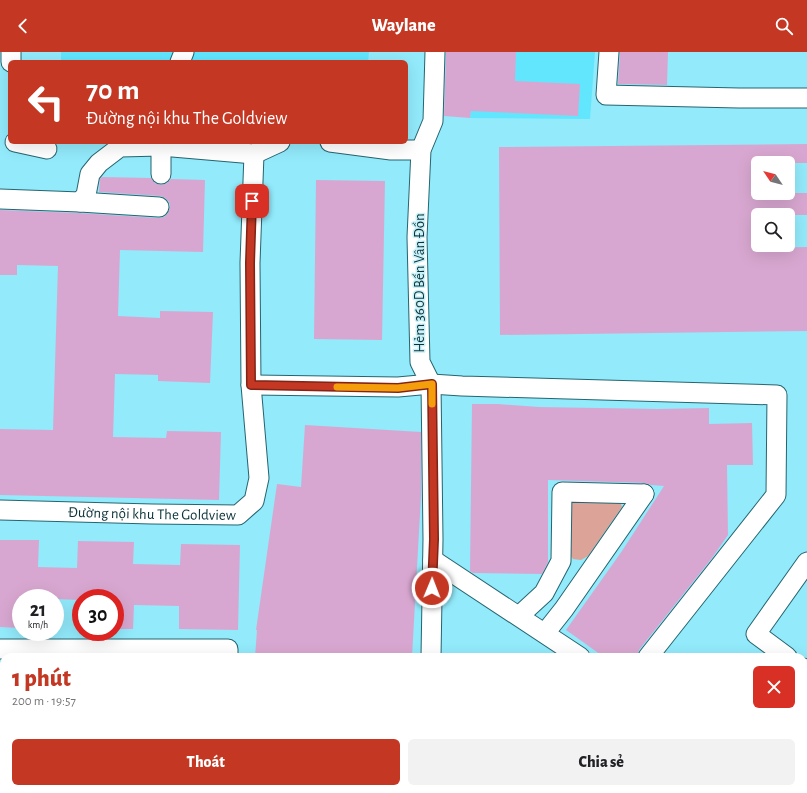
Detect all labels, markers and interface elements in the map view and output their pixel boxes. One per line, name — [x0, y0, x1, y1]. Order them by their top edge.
icon: back — [12, 15, 34, 37]
icon: search — [773, 15, 795, 37]
text: Waylane — [371, 17, 436, 35]
icon: left — [20, 76, 72, 128]
text: 70 m — [86, 77, 140, 105]
text: Đường nội khu The Goldview — [86, 110, 287, 128]
north arrow — [751, 156, 795, 200]
map controls — [751, 156, 795, 252]
pin — [235, 184, 269, 218]
icon: arrive — [241, 190, 263, 212]
button: search — [751, 208, 795, 252]
street label: Hẻm 360D Bến Vân Đồn — [412, 213, 427, 353]
street label: Đường nội khu The Goldview — [68, 504, 236, 522]
position arrow — [411, 567, 453, 609]
speed limit sign: 30 — [72, 589, 124, 641]
text: 21 — [30, 600, 46, 620]
text: km/h — [28, 620, 48, 630]
button: close — [753, 666, 795, 708]
text: 1 phút — [12, 667, 71, 691]
text: 200 m · 19:57 — [12, 695, 76, 708]
button: Thoát — [12, 739, 400, 785]
button: Chia sẻ — [408, 739, 795, 785]

